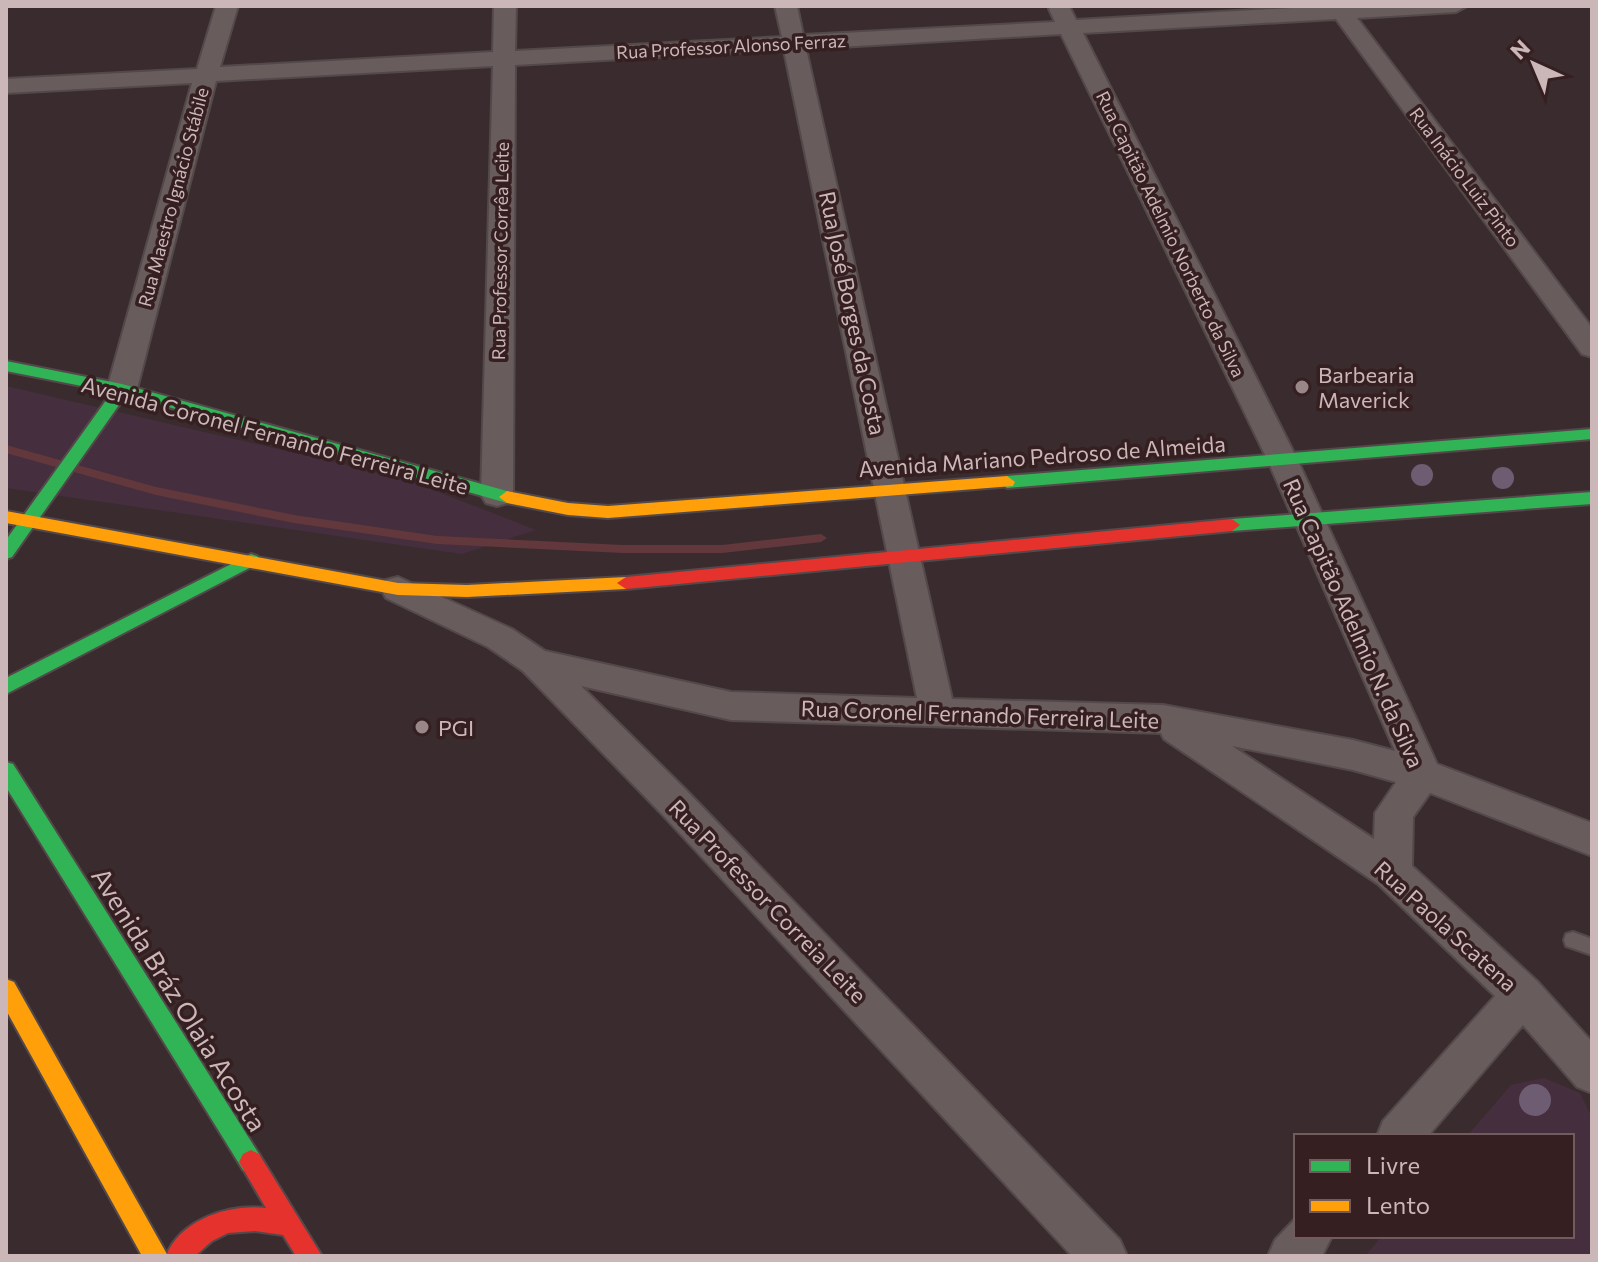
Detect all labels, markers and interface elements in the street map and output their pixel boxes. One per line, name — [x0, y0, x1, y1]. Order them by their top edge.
north arrow — [1494, 24, 1574, 104]
street label: Rua Professor Alonso Ferraz — [616, 29, 846, 63]
text: N — [1504, 34, 1535, 65]
street label: Rua Maestro Ignácio Stábile — [133, 85, 213, 309]
street label: Rua Capitão Adelmio Norberto da Silva — [1092, 87, 1250, 381]
street label: Rua Inácio Luiz Pinto — [1405, 103, 1525, 251]
street label: Rua Professor Corrêa Leite — [487, 142, 513, 360]
street label: Rua José Borges da Costa — [814, 189, 892, 437]
place label: Barbearia Maverick — [1318, 361, 1415, 413]
street label: Avenida Coronel Fernando Ferreira Leite — [79, 370, 471, 500]
marker: Barbearia Maverick — [1293, 378, 1311, 396]
street label: Avenida Mariano Pedroso de Almeida — [857, 430, 1227, 482]
street label: Rua Capitão Adelmio N. da Silva — [1278, 474, 1430, 772]
street label: Rua Coronel Fernando Ferreira Leite — [800, 694, 1160, 734]
place label: PGI — [438, 714, 474, 741]
marker: PGI — [413, 718, 431, 736]
street label: Rua Professor Correia Leite — [664, 794, 872, 1008]
street label: Rua Paola Scatena — [1369, 855, 1523, 997]
street label: Avenida Bráz Olaia Acosta — [86, 861, 274, 1137]
legend — [1294, 1134, 1574, 1238]
text: Livre — [1366, 1150, 1420, 1179]
text: Lento — [1366, 1190, 1430, 1219]

